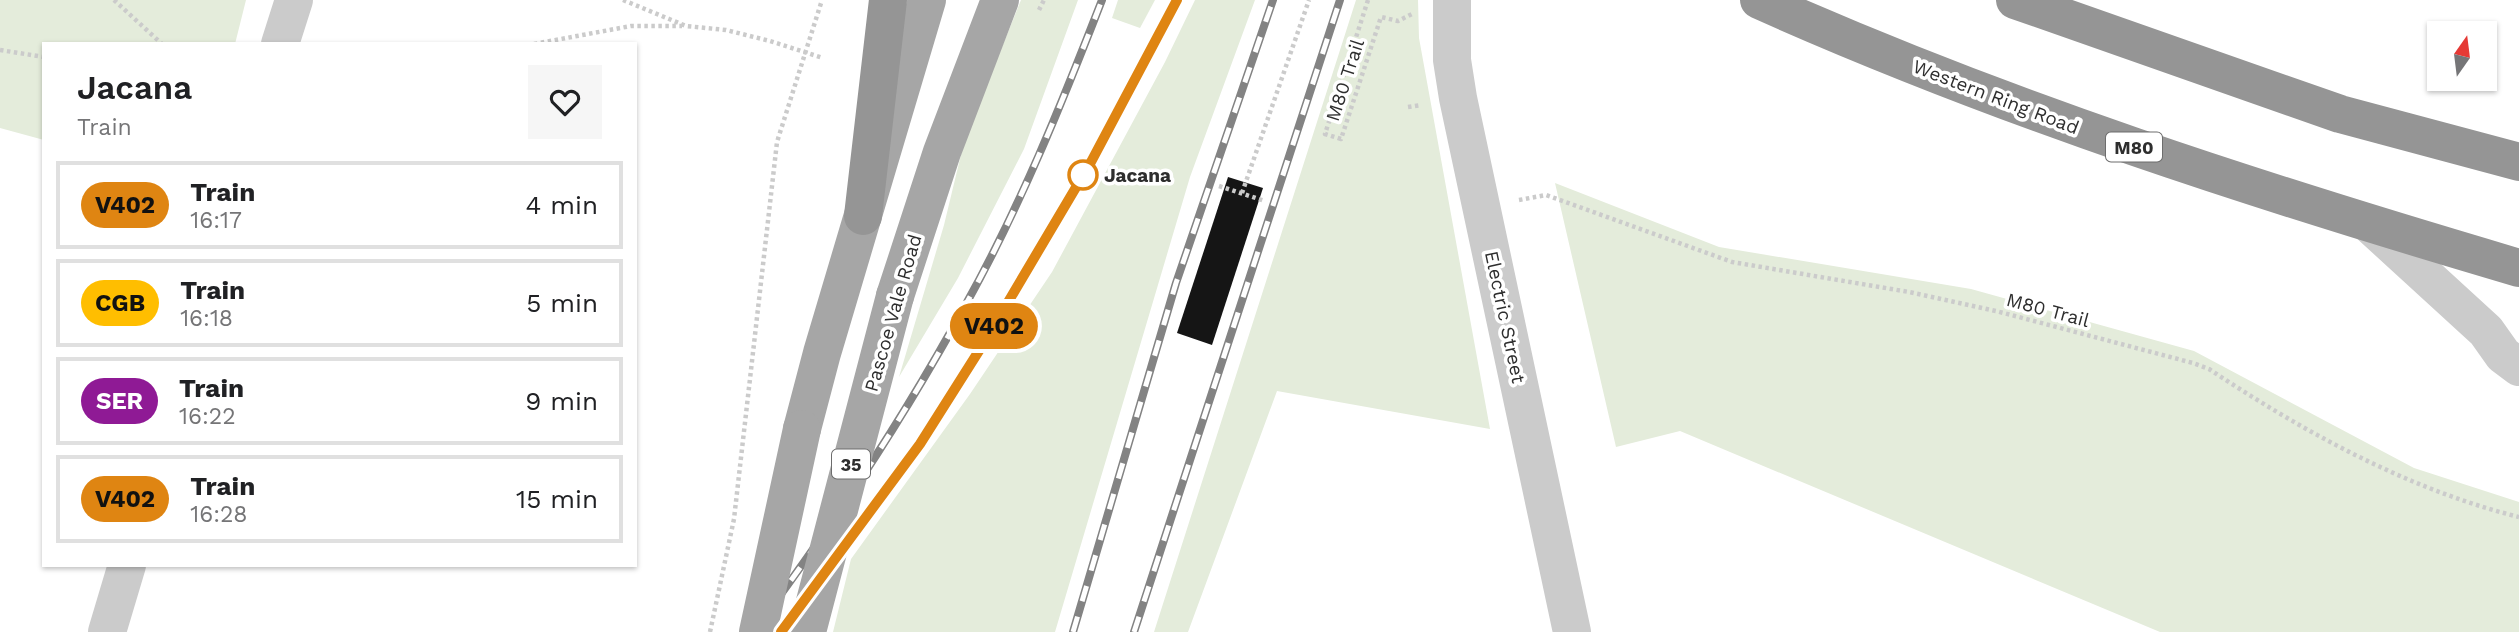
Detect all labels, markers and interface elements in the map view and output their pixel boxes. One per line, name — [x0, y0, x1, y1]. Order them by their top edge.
north arrow — [2427, 21, 2497, 91]
map controls — [2427, 21, 2497, 91]
street label: M80 Trail — [1321, 36, 1369, 124]
street label: Western Ring Road — [1910, 55, 2082, 139]
button: heart — [528, 65, 602, 139]
text: Jacana — [77, 68, 192, 107]
text: Train — [77, 114, 132, 141]
road number: M80 — [2106, 132, 2162, 162]
marker: Jacana — [1068, 160, 1098, 190]
place label: Jacana — [1104, 164, 1171, 187]
text: Train — [190, 177, 255, 207]
text: 4 min — [525, 190, 598, 220]
text: V402 — [95, 191, 155, 219]
text: 16:17 — [190, 207, 242, 234]
street label: Pascoe Vale Road — [860, 232, 926, 394]
street label: Electric Street — [1480, 249, 1530, 385]
text: Train — [180, 275, 245, 305]
text: 5 min — [526, 288, 598, 318]
street label: M80 Trail — [2004, 288, 2092, 332]
text: CGB — [95, 289, 145, 317]
line badge: V402 — [945, 303, 1043, 349]
text: 16:18 — [180, 305, 233, 332]
text: V402 — [964, 312, 1024, 340]
text: Train — [179, 373, 244, 403]
text: 9 min — [525, 386, 598, 416]
text: SER — [96, 387, 143, 415]
text: 16:22 — [179, 403, 236, 430]
road number: 35 — [832, 450, 870, 478]
text: Train — [190, 471, 255, 501]
text: 15 min — [516, 484, 598, 514]
text: V402 — [95, 485, 155, 513]
text: 16:28 — [190, 501, 248, 528]

